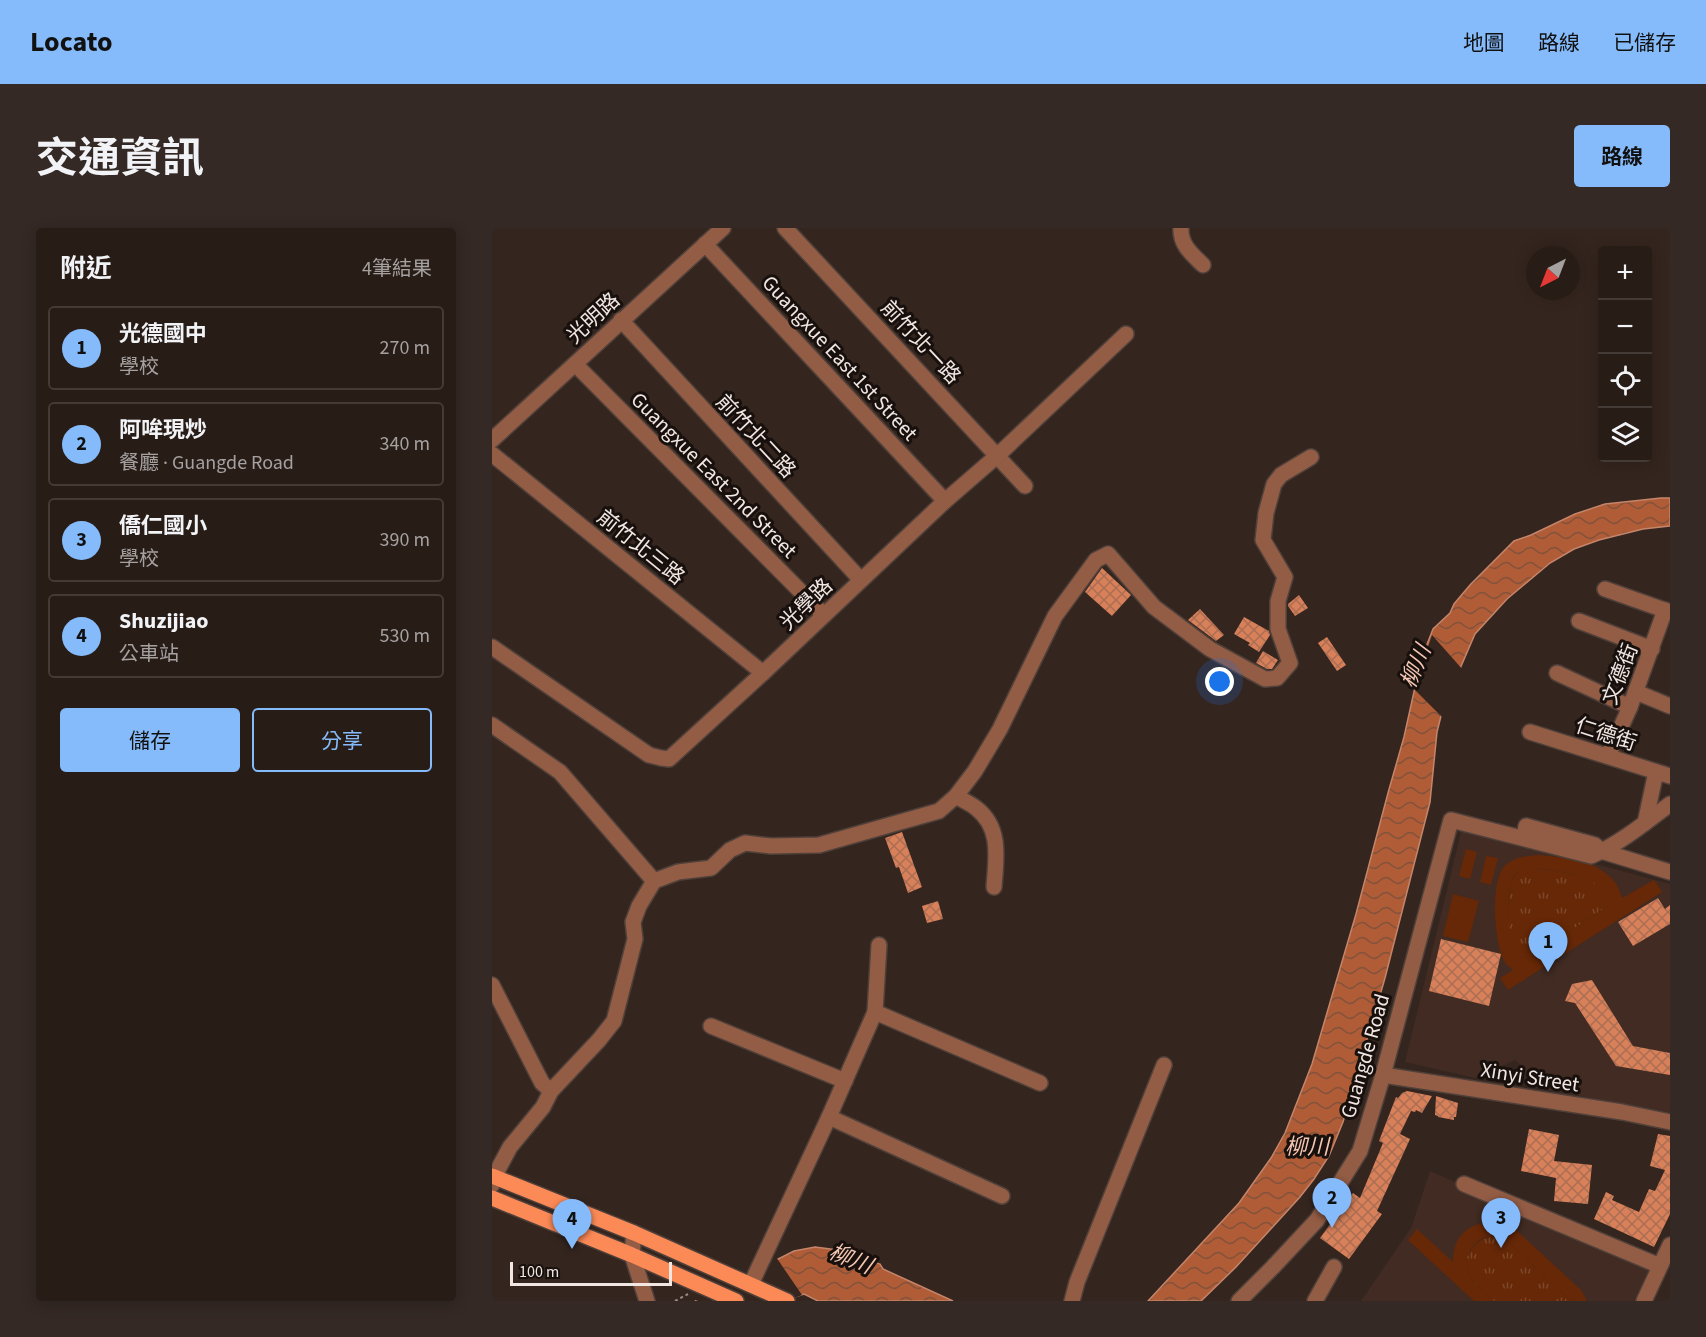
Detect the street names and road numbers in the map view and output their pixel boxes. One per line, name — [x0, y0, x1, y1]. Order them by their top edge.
street label: Guangxue East 1st Street — [755, 269, 925, 447]
street label: 光明路 — [560, 286, 626, 350]
street label: 前竹北一路 — [874, 293, 968, 391]
street label: Guangxue East 2nd Street — [624, 385, 804, 565]
street label: 前竹北二路 — [709, 387, 803, 485]
street label: 前竹北三路 — [591, 502, 691, 592]
street label: 光學路 — [773, 571, 839, 637]
street label: 文德街 — [1595, 639, 1645, 709]
street label: 仁德街 — [1571, 710, 1641, 758]
street label: Guangde Road — [1333, 990, 1397, 1122]
street label: Xinyi Street — [1479, 1054, 1581, 1100]

